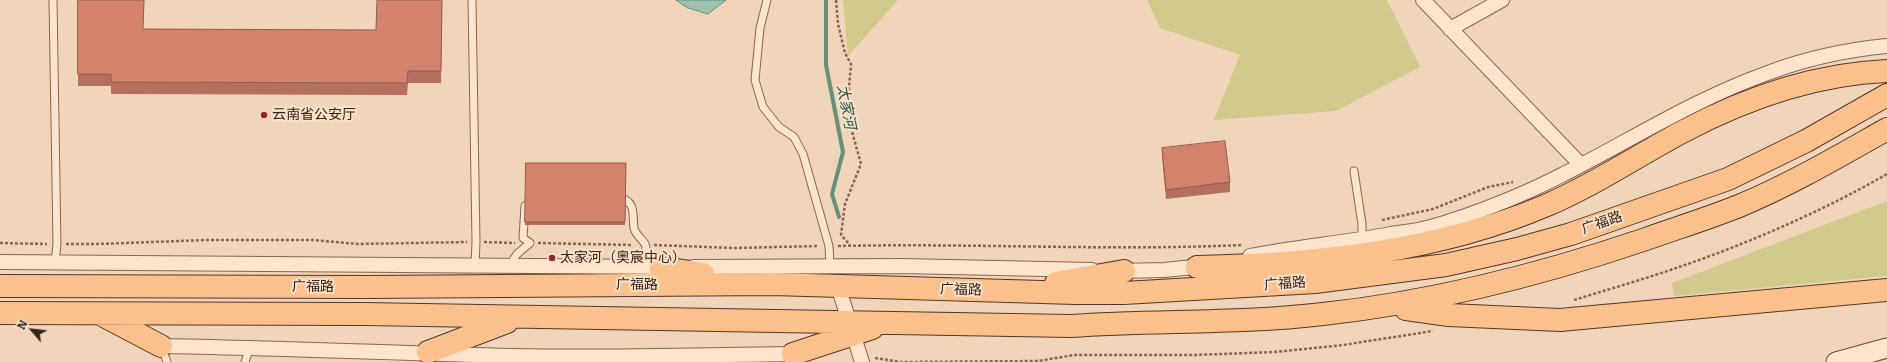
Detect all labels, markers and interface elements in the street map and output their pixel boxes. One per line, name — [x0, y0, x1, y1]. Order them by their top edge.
water label: 太家河 — [833, 83, 859, 131]
place label: 云南省公安厅 — [272, 107, 356, 123]
marker: 云南省公安厅 — [259, 110, 269, 120]
street label: 广福路 — [1579, 208, 1625, 238]
place label: 太家河（奥宸中心） — [560, 250, 686, 266]
marker: 太家河（奥宸中心） — [547, 253, 557, 263]
street label: 广福路 — [1263, 274, 1307, 294]
street label: 广福路 — [616, 277, 658, 293]
street label: 广福路 — [292, 279, 334, 295]
street label: 广福路 — [940, 281, 982, 299]
north arrow — [12, 310, 52, 350]
text: N — [12, 317, 31, 332]

